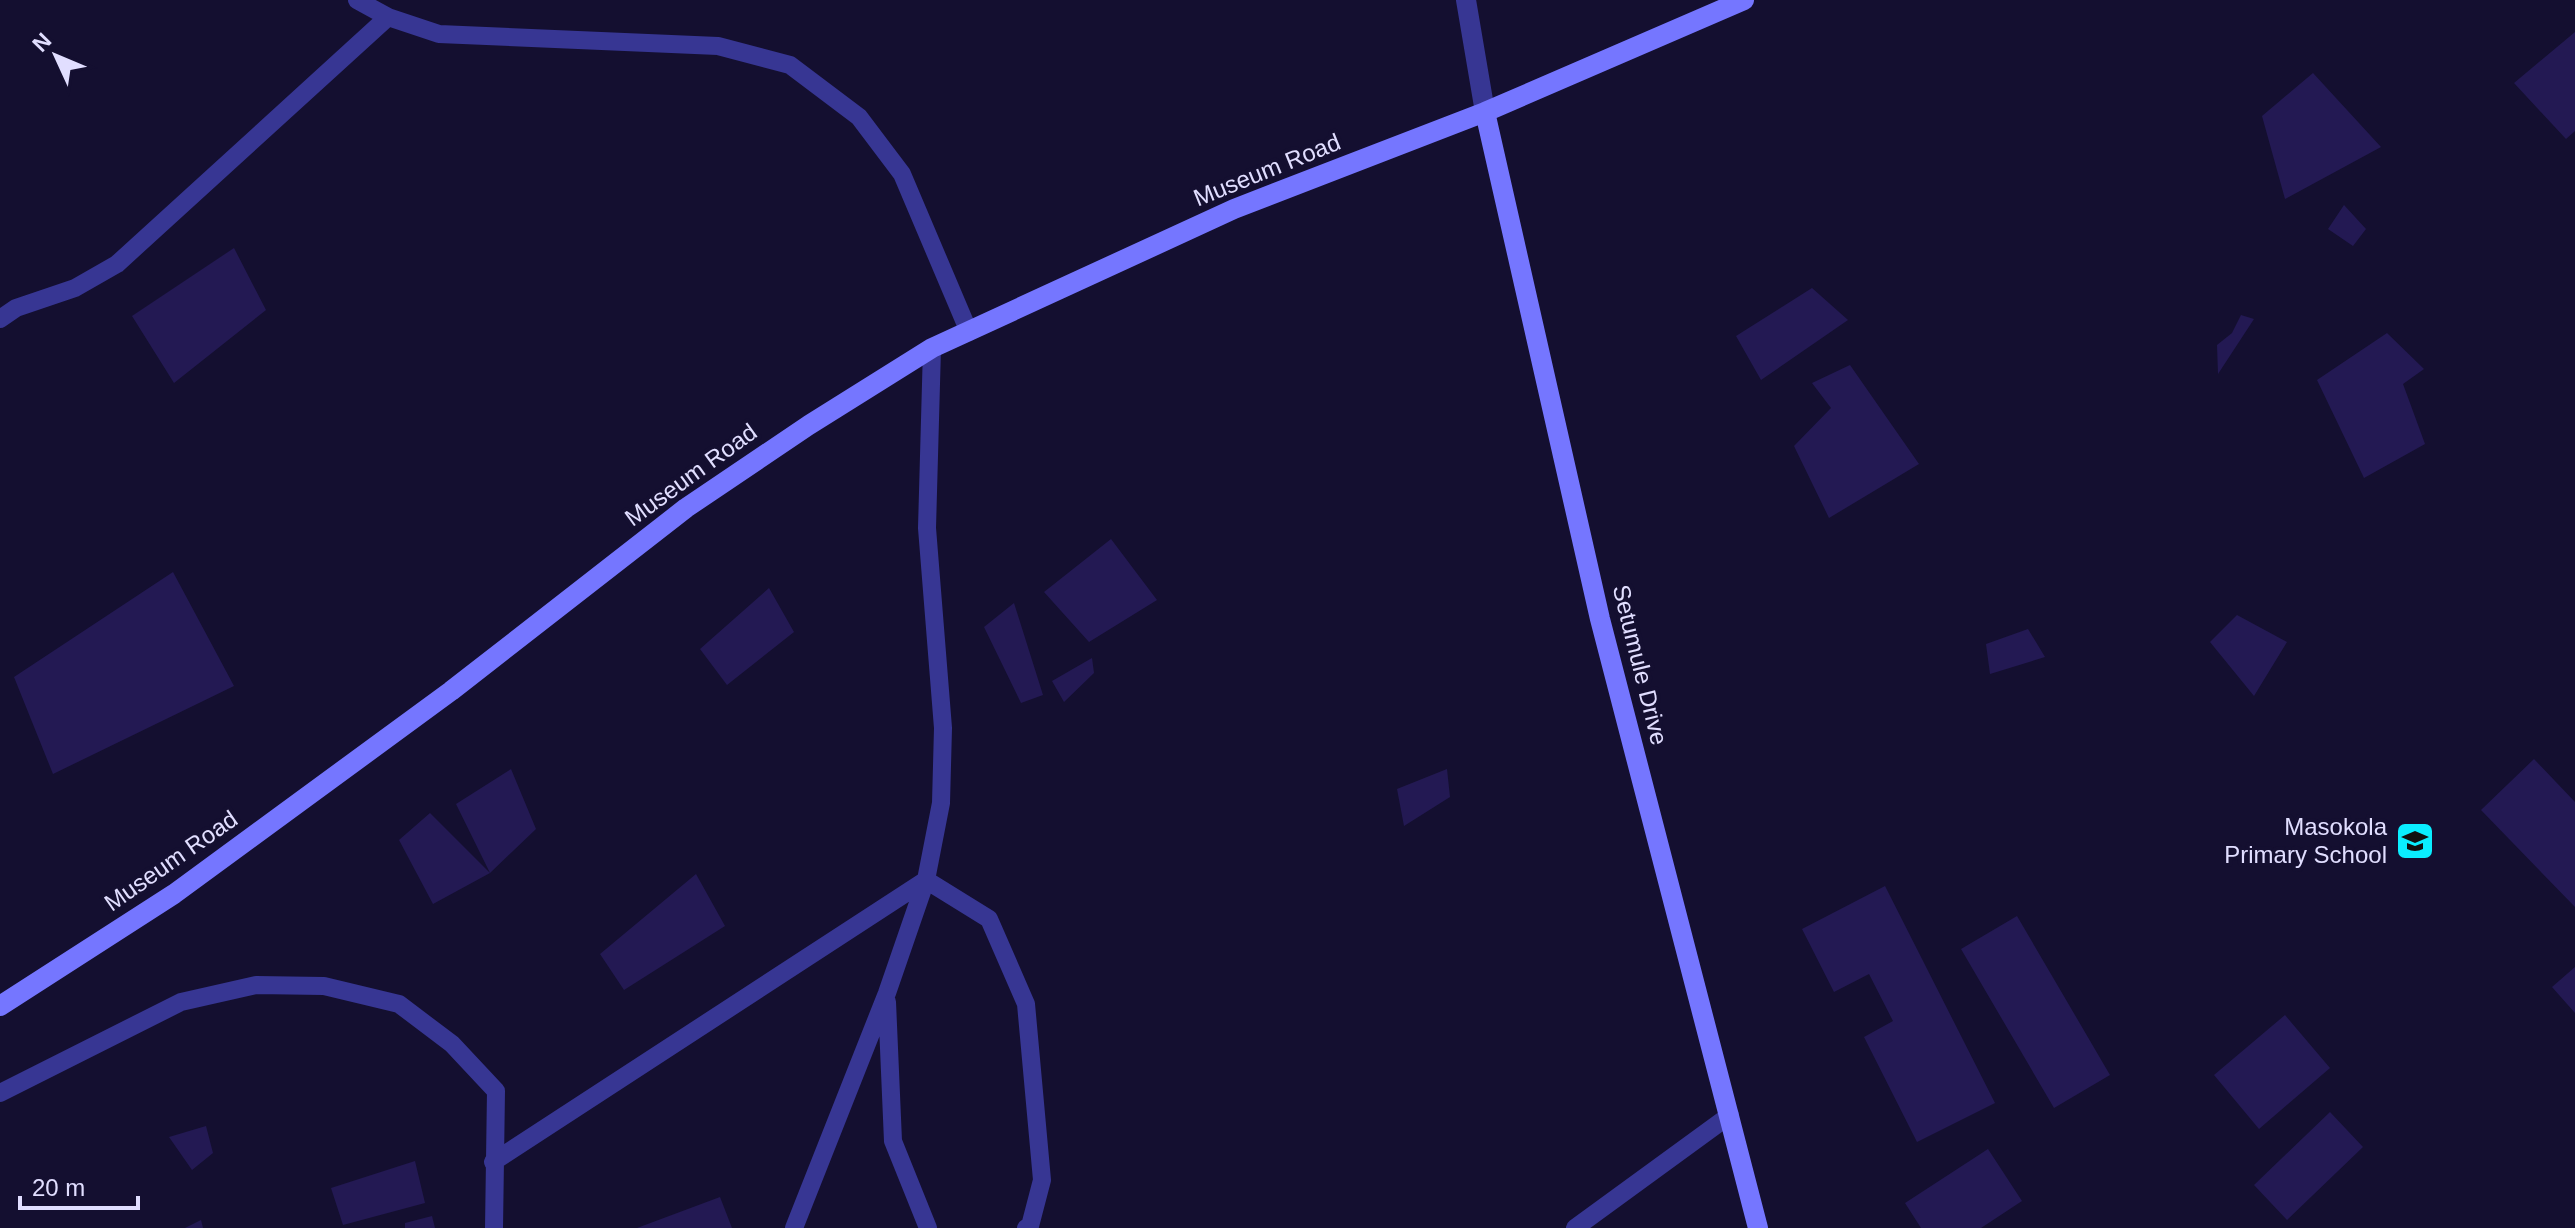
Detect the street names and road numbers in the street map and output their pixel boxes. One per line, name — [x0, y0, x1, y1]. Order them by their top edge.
street label: Museum Road — [1189, 128, 1344, 211]
street label: Museum Road — [620, 418, 762, 531]
street label: Setumule Drive — [1608, 582, 1673, 748]
street label: Museum Road — [99, 805, 242, 916]

